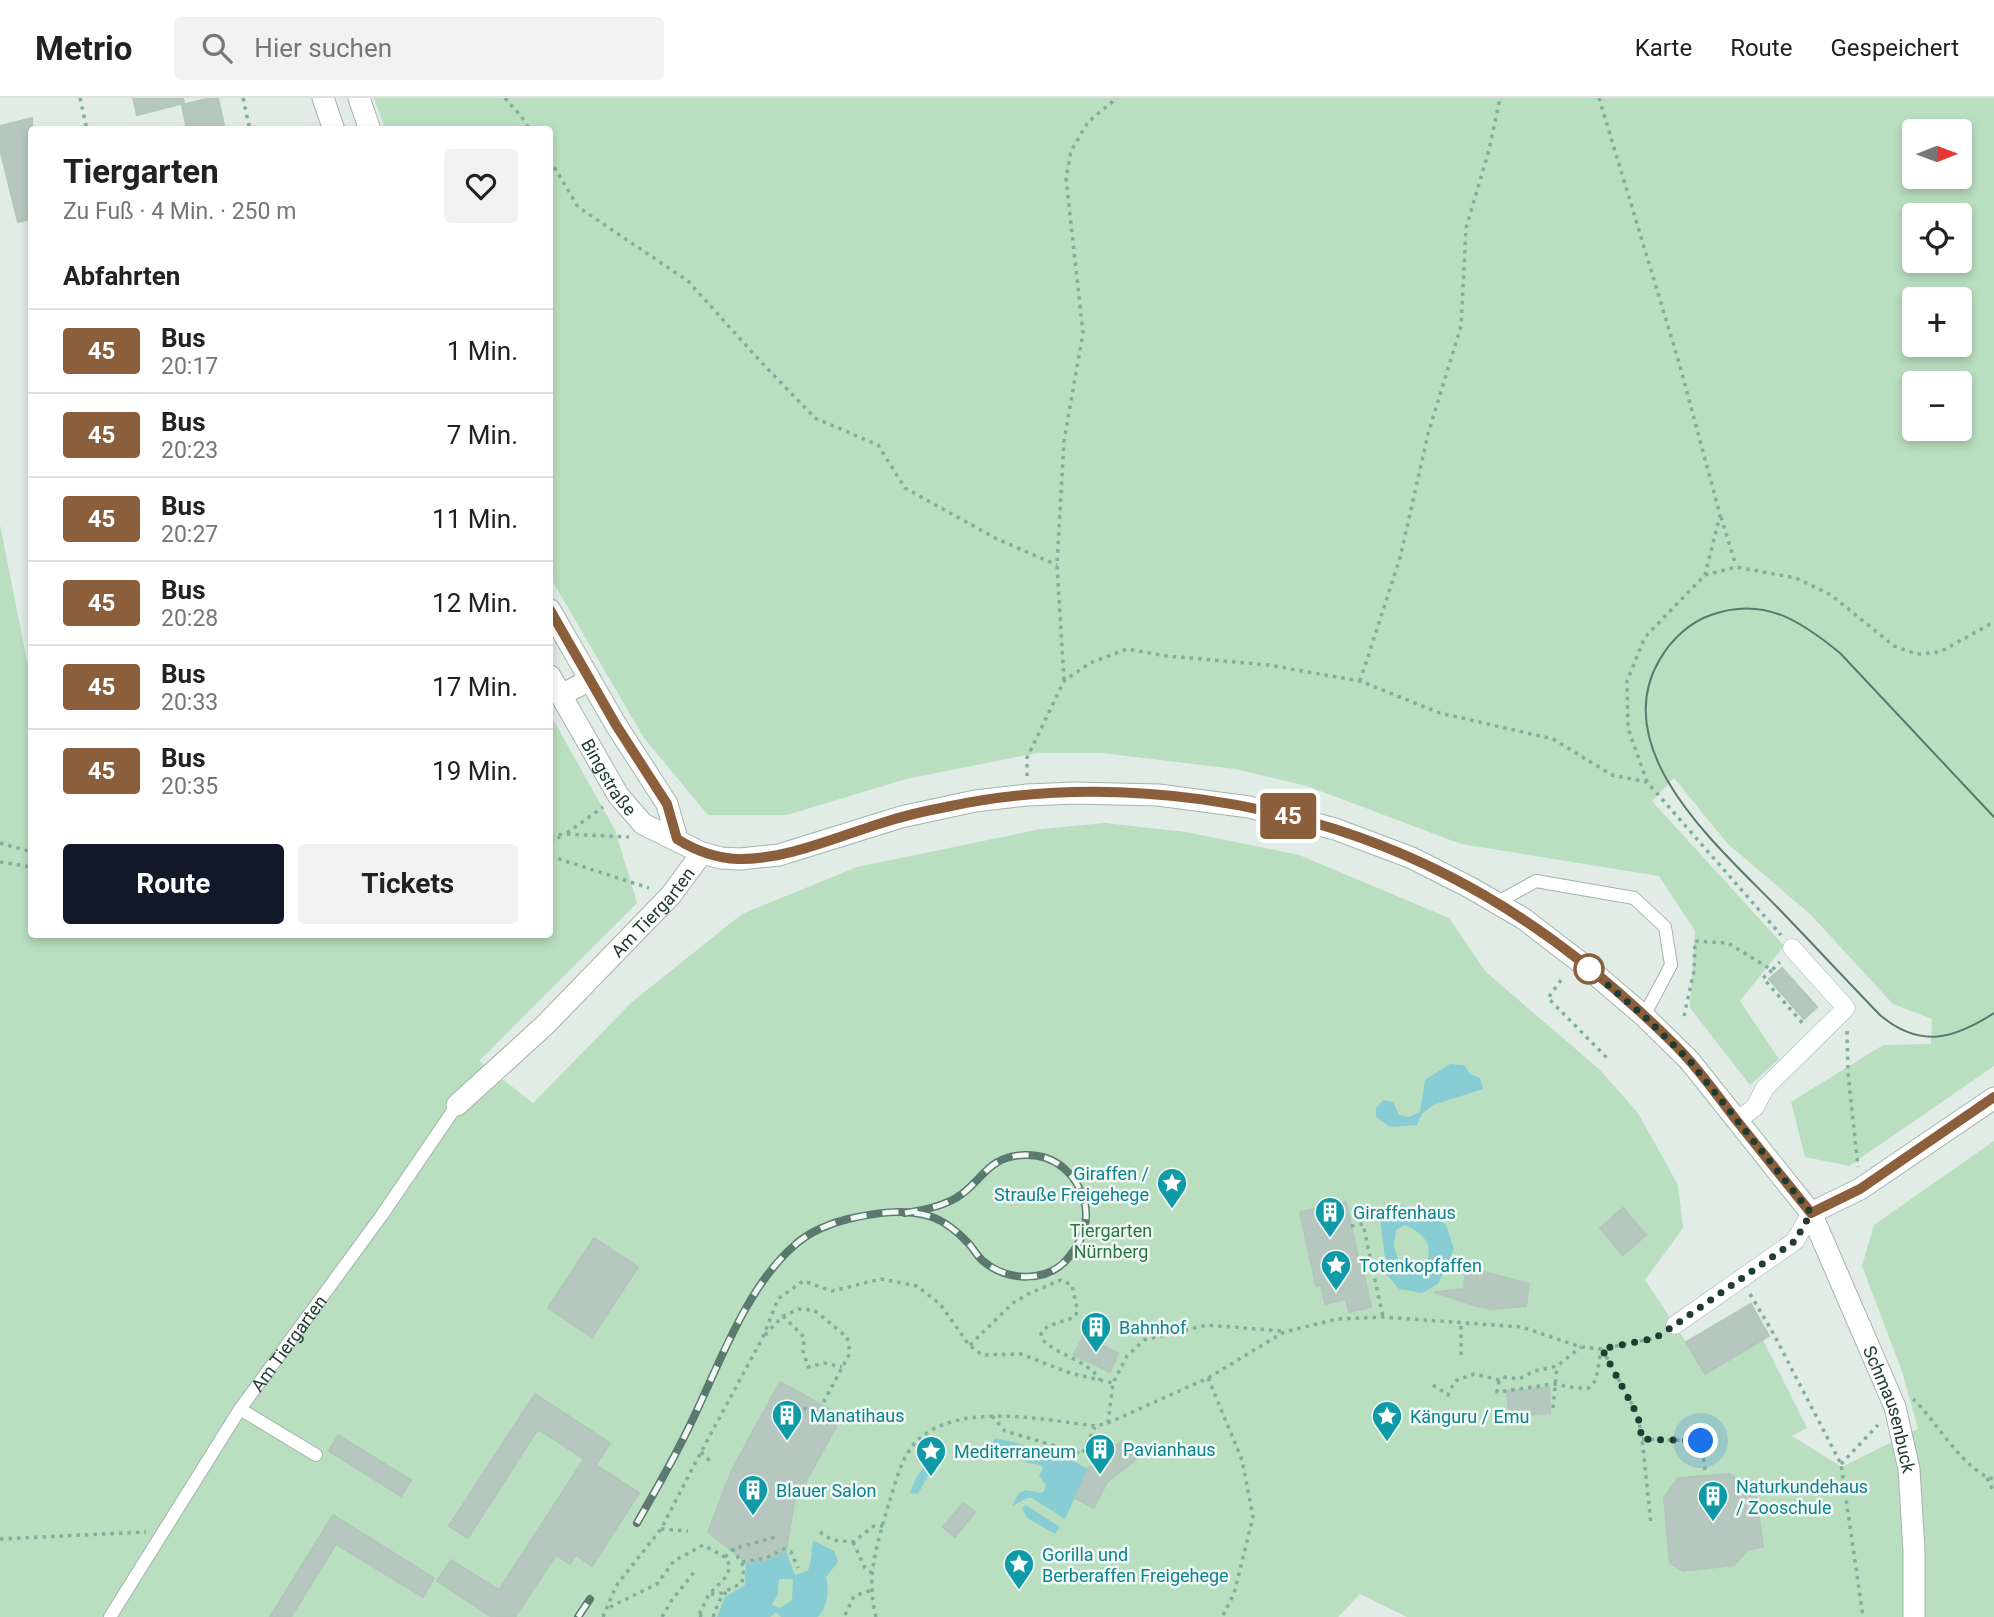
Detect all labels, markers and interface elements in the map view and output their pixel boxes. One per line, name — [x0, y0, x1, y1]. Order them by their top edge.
search box — [174, 17, 664, 80]
text: Metrio — [35, 29, 132, 68]
icon: search — [198, 29, 236, 67]
text: Hier suchen — [254, 33, 392, 63]
text: Karte — [1635, 34, 1692, 62]
text: Route — [1730, 34, 1792, 62]
text: Gespeichert — [1830, 34, 1959, 62]
north arrow — [1902, 119, 1972, 189]
map controls — [1902, 119, 1972, 441]
button: heart — [444, 149, 518, 223]
text: Tiergarten — [63, 152, 219, 191]
text: Zu Fuß · 4 Min. · 250 m — [63, 198, 296, 225]
button: locate — [1902, 203, 1972, 273]
text: Abfahrten — [63, 261, 180, 291]
button: + — [1902, 287, 1972, 357]
text: Bus — [161, 323, 206, 353]
text: 1 Min. — [447, 336, 518, 366]
text: 45 — [88, 337, 115, 365]
text: 20:17 — [161, 353, 218, 380]
button: − — [1902, 371, 1972, 441]
text: Bus — [161, 407, 206, 437]
text: 7 Min. — [447, 420, 518, 450]
text: 45 — [88, 421, 115, 449]
text: 20:23 — [161, 437, 218, 464]
text: Bus — [161, 491, 206, 521]
text: 11 Min. — [432, 504, 518, 534]
text: 45 — [88, 505, 115, 533]
text: 20:27 — [161, 521, 218, 548]
text: Bus — [161, 575, 206, 605]
text: 12 Min. — [432, 588, 518, 618]
text: 45 — [88, 589, 115, 617]
text: 20:28 — [161, 605, 218, 632]
text: Bus — [161, 659, 206, 689]
text: 17 Min. — [432, 672, 518, 702]
text: 45 — [88, 673, 115, 701]
text: 20:33 — [161, 689, 218, 716]
street label: Bingstraße — [577, 735, 641, 819]
text: Bus — [161, 743, 206, 773]
text: 19 Min. — [432, 756, 518, 786]
text: 45 — [88, 757, 115, 785]
text: 20:35 — [161, 773, 218, 800]
line badge: 45 — [1256, 793, 1320, 839]
text: 45 — [1274, 802, 1302, 830]
button: Route — [63, 844, 284, 924]
button: Tickets — [298, 844, 518, 924]
street label: Am Tiergarten — [606, 863, 699, 961]
unlabelled marker — [1574, 954, 1604, 984]
place label: Giraffen / Strauße Freigehege — [994, 1163, 1149, 1205]
place icon: Giraffen / Strauße Freigehege — [1155, 1166, 1189, 1210]
building icon: Giraffenhaus — [1313, 1195, 1347, 1239]
place label: Giraffenhaus — [1353, 1202, 1456, 1223]
park label: Tiergarten Nürnberg — [1070, 1220, 1152, 1262]
place icon: Totenkopfaffen — [1319, 1248, 1353, 1292]
place label: Totenkopfaffen — [1359, 1255, 1482, 1276]
street label: Am Tiergarten — [246, 1291, 330, 1395]
building icon: Bahnhof — [1079, 1310, 1113, 1354]
place label: Bahnhof — [1119, 1317, 1187, 1338]
street label: Schmausenbuck — [1859, 1342, 1920, 1476]
building icon: Manatihaus — [770, 1398, 804, 1442]
place icon: Känguru / Emu — [1370, 1399, 1404, 1443]
place label: Manatihaus — [810, 1405, 904, 1426]
place label: Känguru / Emu — [1410, 1406, 1529, 1427]
your location — [1683, 1423, 1718, 1458]
building icon: Pavianhaus — [1083, 1432, 1117, 1476]
place icon: Mediterraneum — [914, 1434, 948, 1478]
place label: Pavianhaus — [1123, 1439, 1216, 1460]
place label: Mediterraneum — [954, 1441, 1076, 1462]
building icon: Blauer Salon — [736, 1473, 770, 1517]
place label: Naturkundehaus / Zooschule — [1736, 1476, 1868, 1518]
building icon: Naturkundehaus / Zooschule — [1696, 1479, 1730, 1523]
place label: Blauer Salon — [776, 1480, 876, 1501]
place label: Gorilla und Berberaffen Freigehege — [1042, 1544, 1229, 1586]
place icon: Gorilla und Berberaffen Freigehege — [1002, 1547, 1036, 1591]

